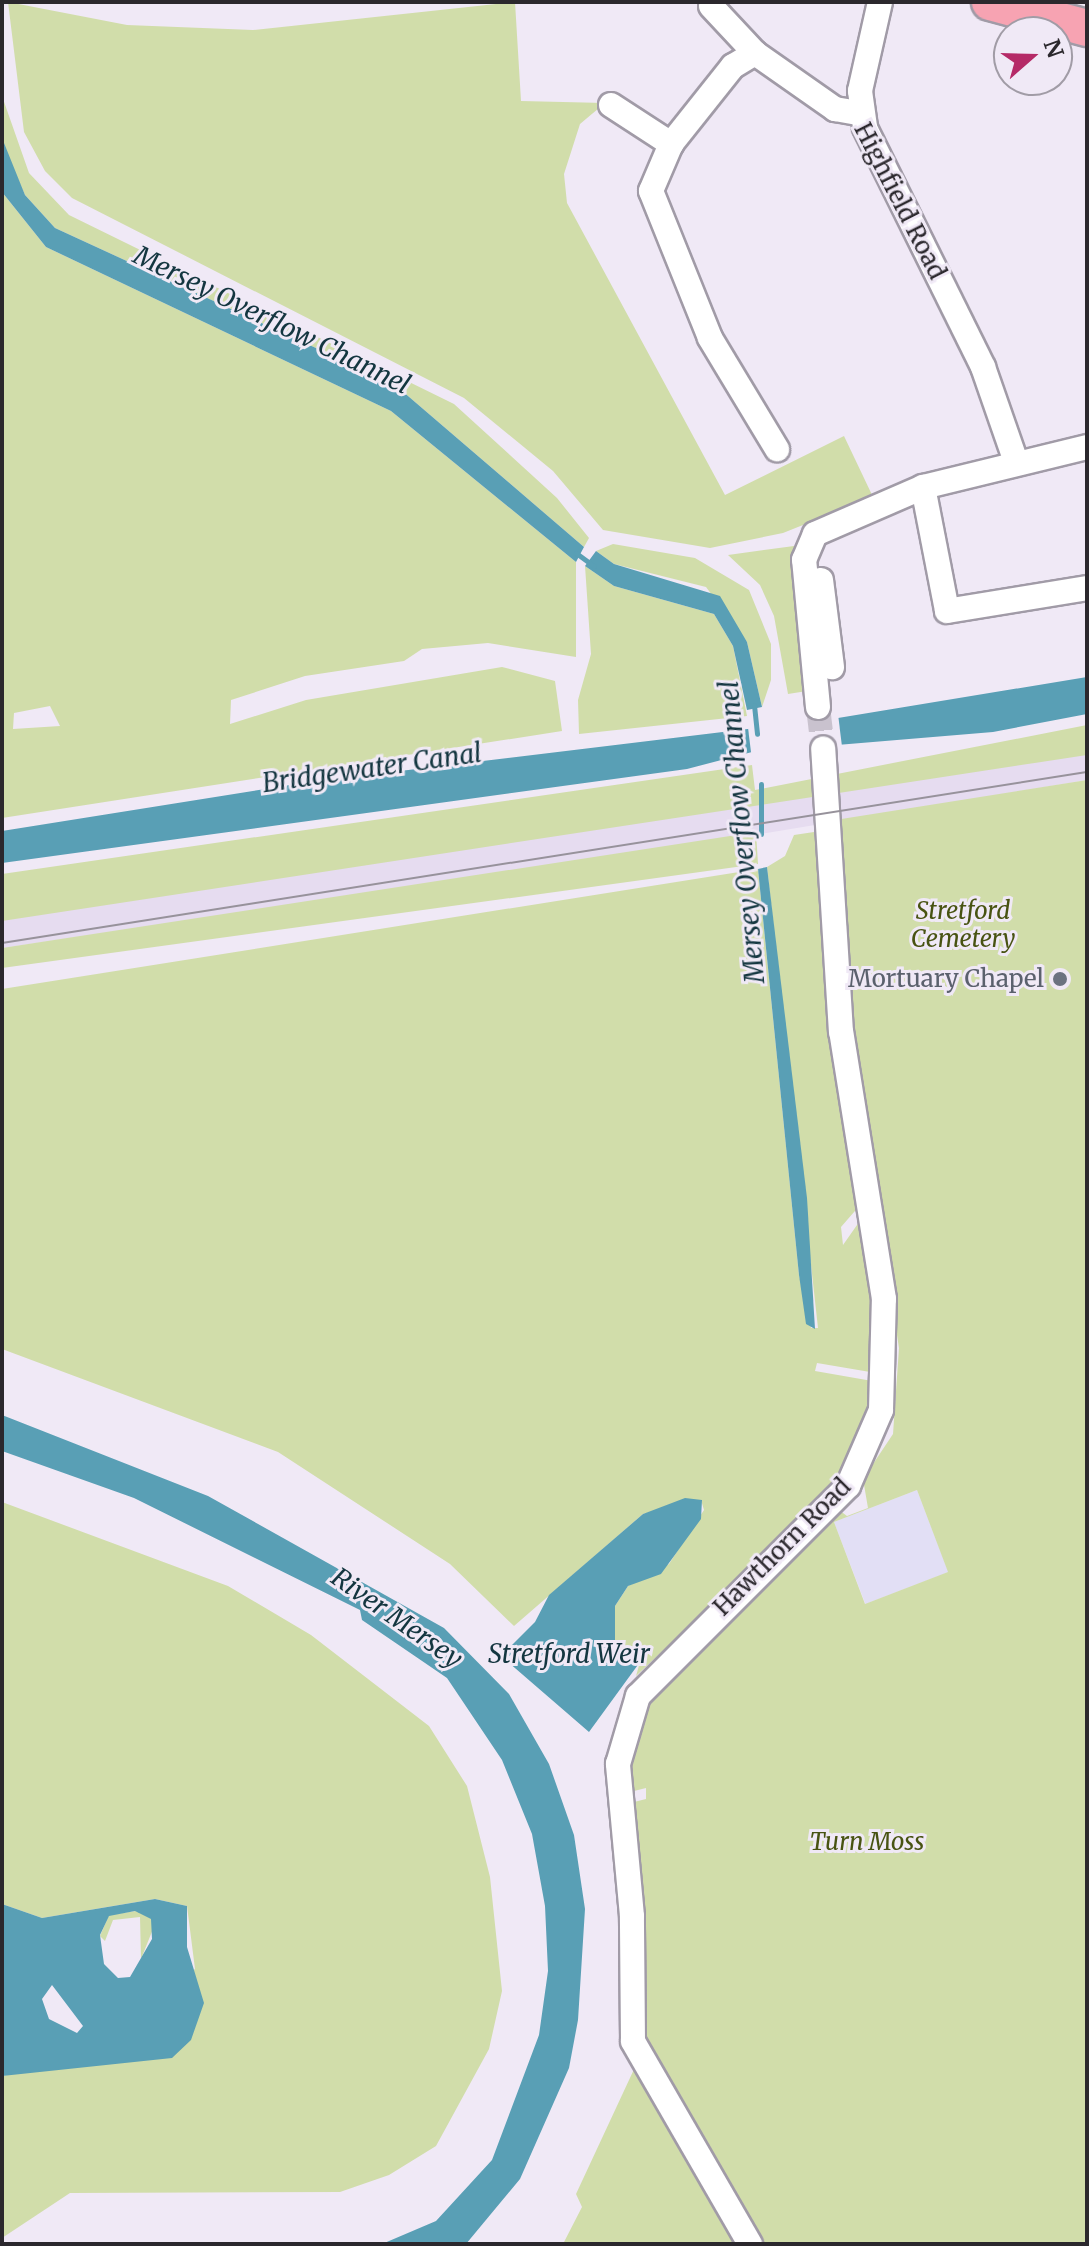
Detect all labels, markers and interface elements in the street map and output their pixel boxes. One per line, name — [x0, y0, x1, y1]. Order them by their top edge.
north arrow — [993, 16, 1073, 96]
text: N — [1038, 36, 1070, 61]
street label: Highfield Road — [848, 118, 952, 284]
water label: Mersey Overflow Channel — [129, 239, 415, 401]
water label: Mersey Overflow Channel — [713, 679, 771, 985]
water label: Bridgewater Canal — [260, 737, 484, 799]
park label: Stretford Cemetery — [911, 897, 1015, 953]
place label: Mortuary Chapel — [848, 965, 1044, 993]
marker: Mortuary Chapel — [1051, 970, 1069, 988]
street label: Hawthorn Road — [707, 1472, 857, 1622]
water label: River Mersey — [326, 1561, 468, 1675]
water label: Stretford Weir — [488, 1638, 650, 1670]
park label: Turn Moss — [810, 1828, 924, 1856]

